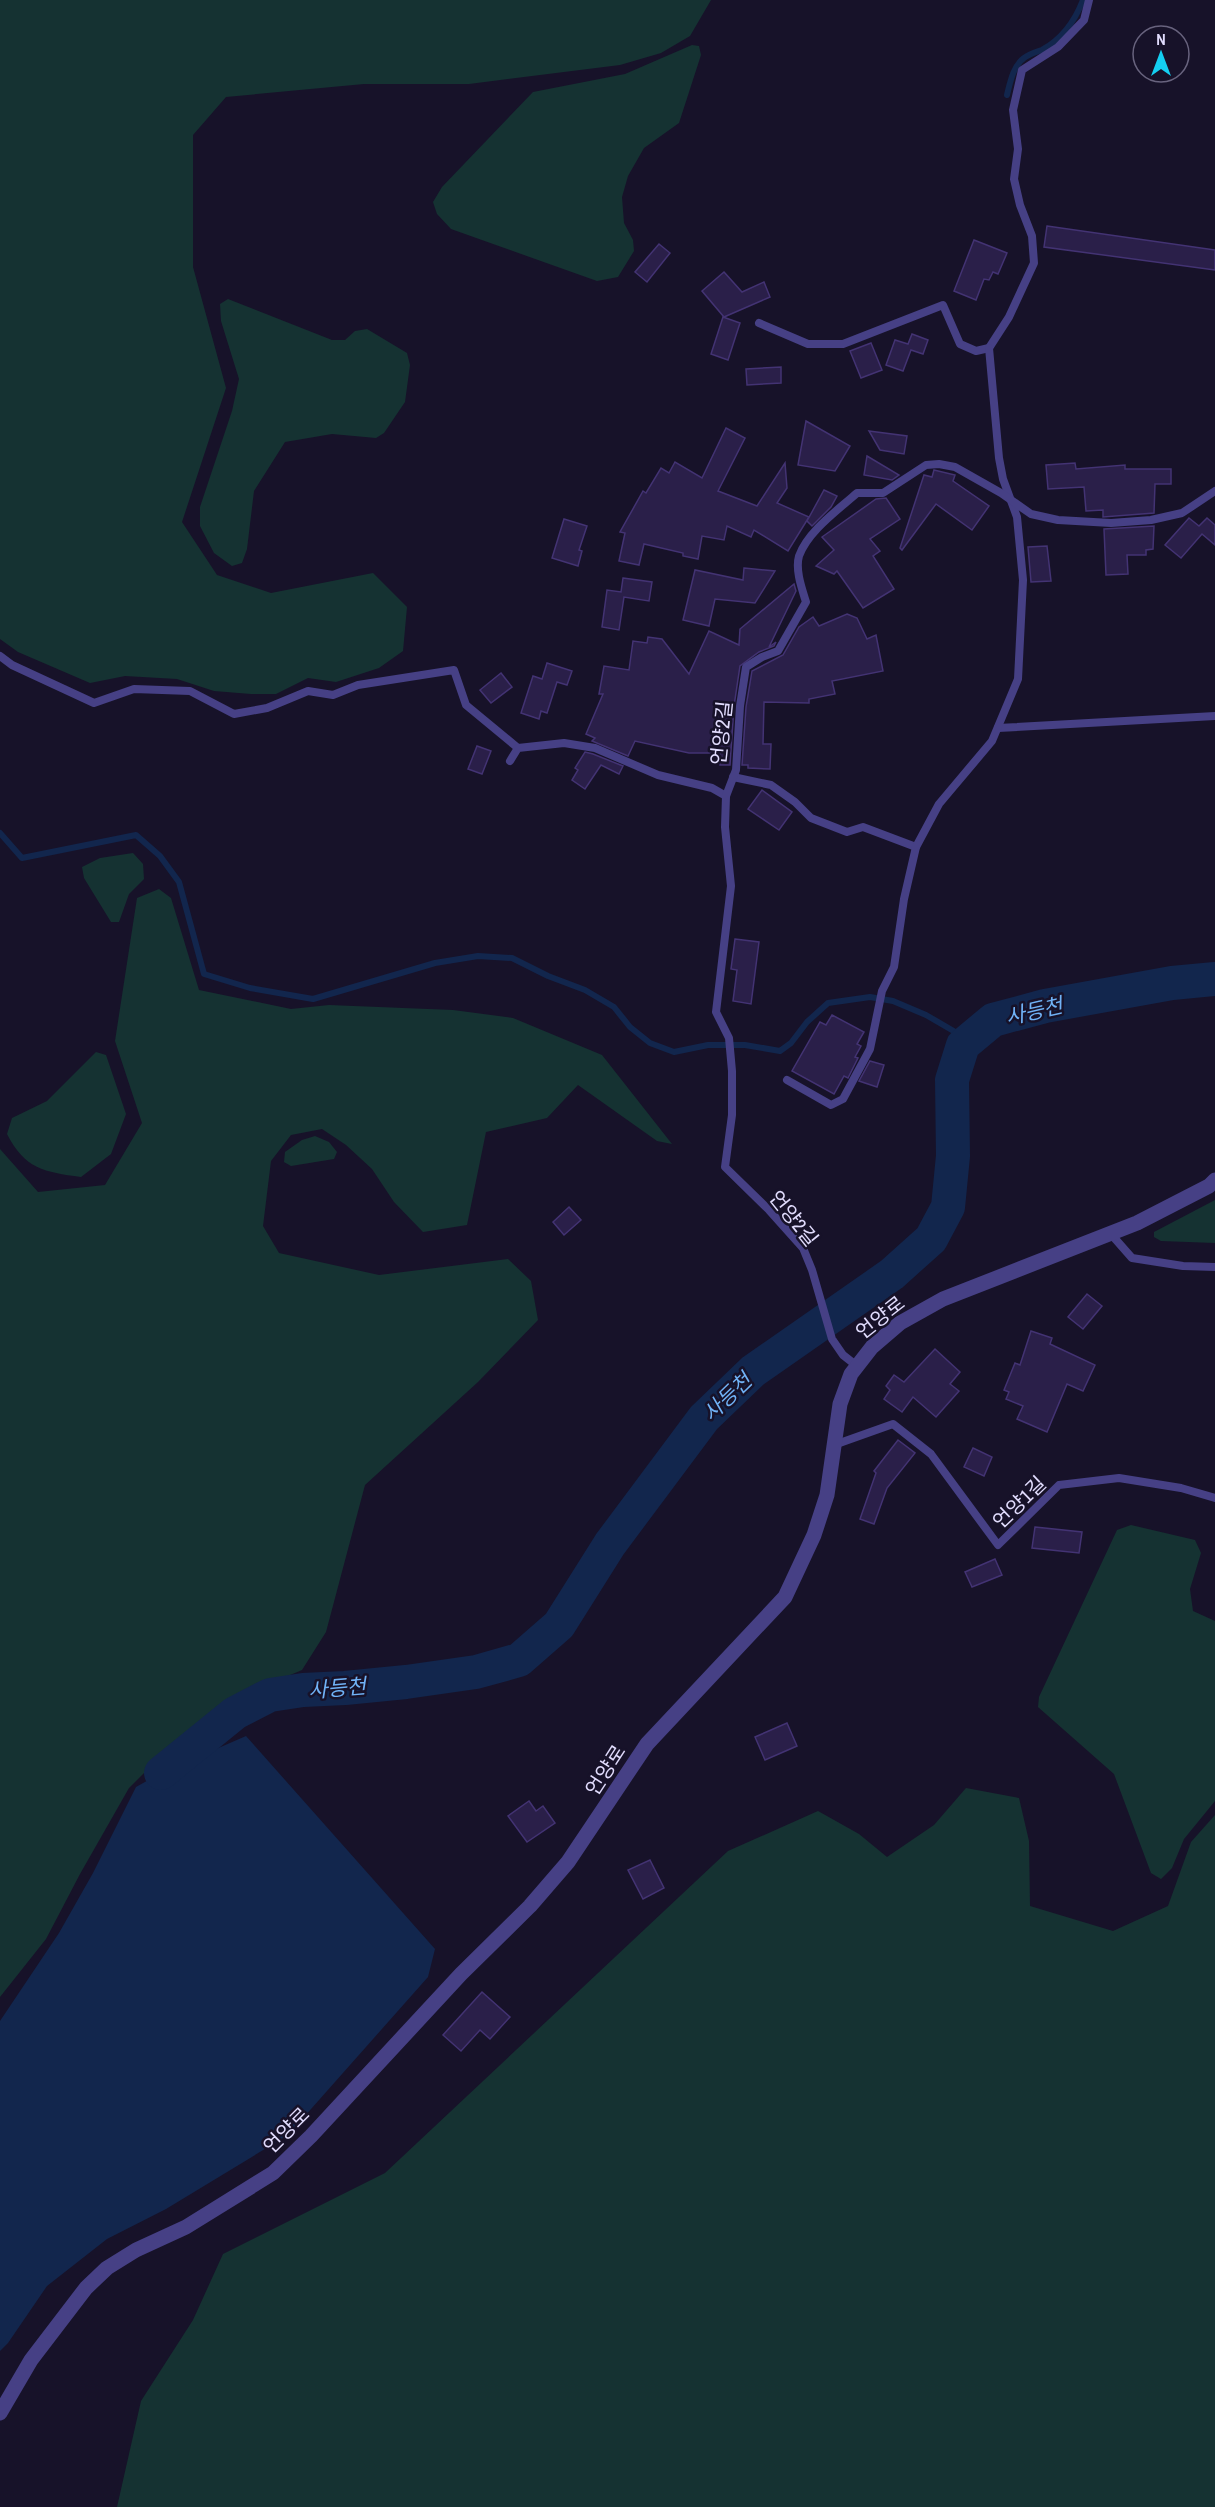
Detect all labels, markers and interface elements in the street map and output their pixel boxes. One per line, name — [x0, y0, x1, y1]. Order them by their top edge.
north arrow — [1131, 24, 1191, 84]
text: N — [1156, 28, 1166, 50]
street label: 언양2길 — [704, 700, 738, 766]
water label: 사등천 — [1002, 990, 1068, 1032]
street label: 언양2길 — [763, 1185, 825, 1251]
street label: 언양로 — [850, 1289, 910, 1345]
water label: 사등천 — [696, 1365, 760, 1428]
street label: 언양1길 — [986, 1470, 1052, 1534]
water label: 사등천 — [307, 1671, 370, 1705]
street label: 언양로 — [579, 1739, 631, 1801]
street label: 언양로 — [257, 2101, 315, 2159]

